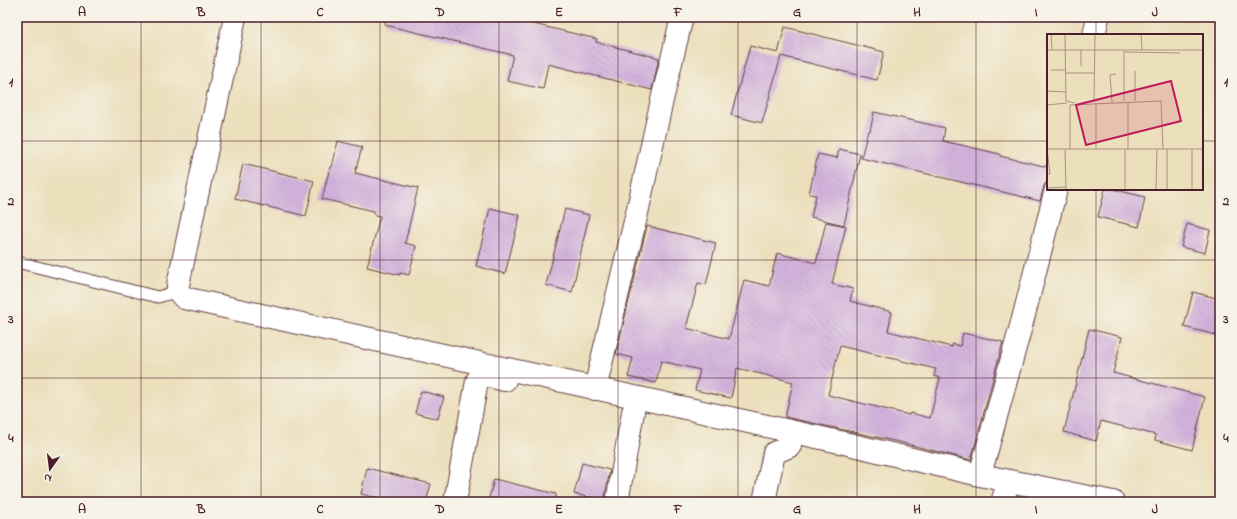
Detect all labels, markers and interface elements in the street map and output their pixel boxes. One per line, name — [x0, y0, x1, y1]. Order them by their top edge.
text: A — [78, 3, 86, 22]
text: B — [196, 3, 206, 22]
text: C — [316, 3, 324, 22]
text: D — [434, 3, 445, 22]
text: E — [555, 3, 563, 22]
text: F — [673, 3, 683, 22]
text: G — [793, 3, 801, 22]
text: H — [913, 3, 921, 22]
text: I — [1034, 3, 1038, 22]
text: J — [1152, 3, 1158, 22]
inset map — [1047, 34, 1203, 190]
text: 1 — [9, 73, 14, 92]
text: 1 — [1224, 73, 1229, 92]
text: 2 — [7, 192, 15, 211]
text: 2 — [1222, 192, 1230, 211]
text: 3 — [7, 310, 14, 329]
text: 3 — [1222, 310, 1229, 329]
text: 4 — [7, 429, 14, 448]
text: 4 — [1222, 429, 1229, 448]
north arrow — [30, 449, 70, 489]
text: N — [42, 469, 53, 486]
text: A — [78, 500, 86, 519]
text: B — [196, 500, 206, 519]
text: C — [316, 500, 324, 519]
text: D — [434, 500, 445, 519]
text: E — [555, 500, 563, 519]
text: F — [673, 500, 683, 519]
text: G — [793, 500, 801, 519]
text: H — [913, 500, 921, 519]
text: I — [1034, 500, 1038, 519]
text: J — [1152, 500, 1158, 519]

